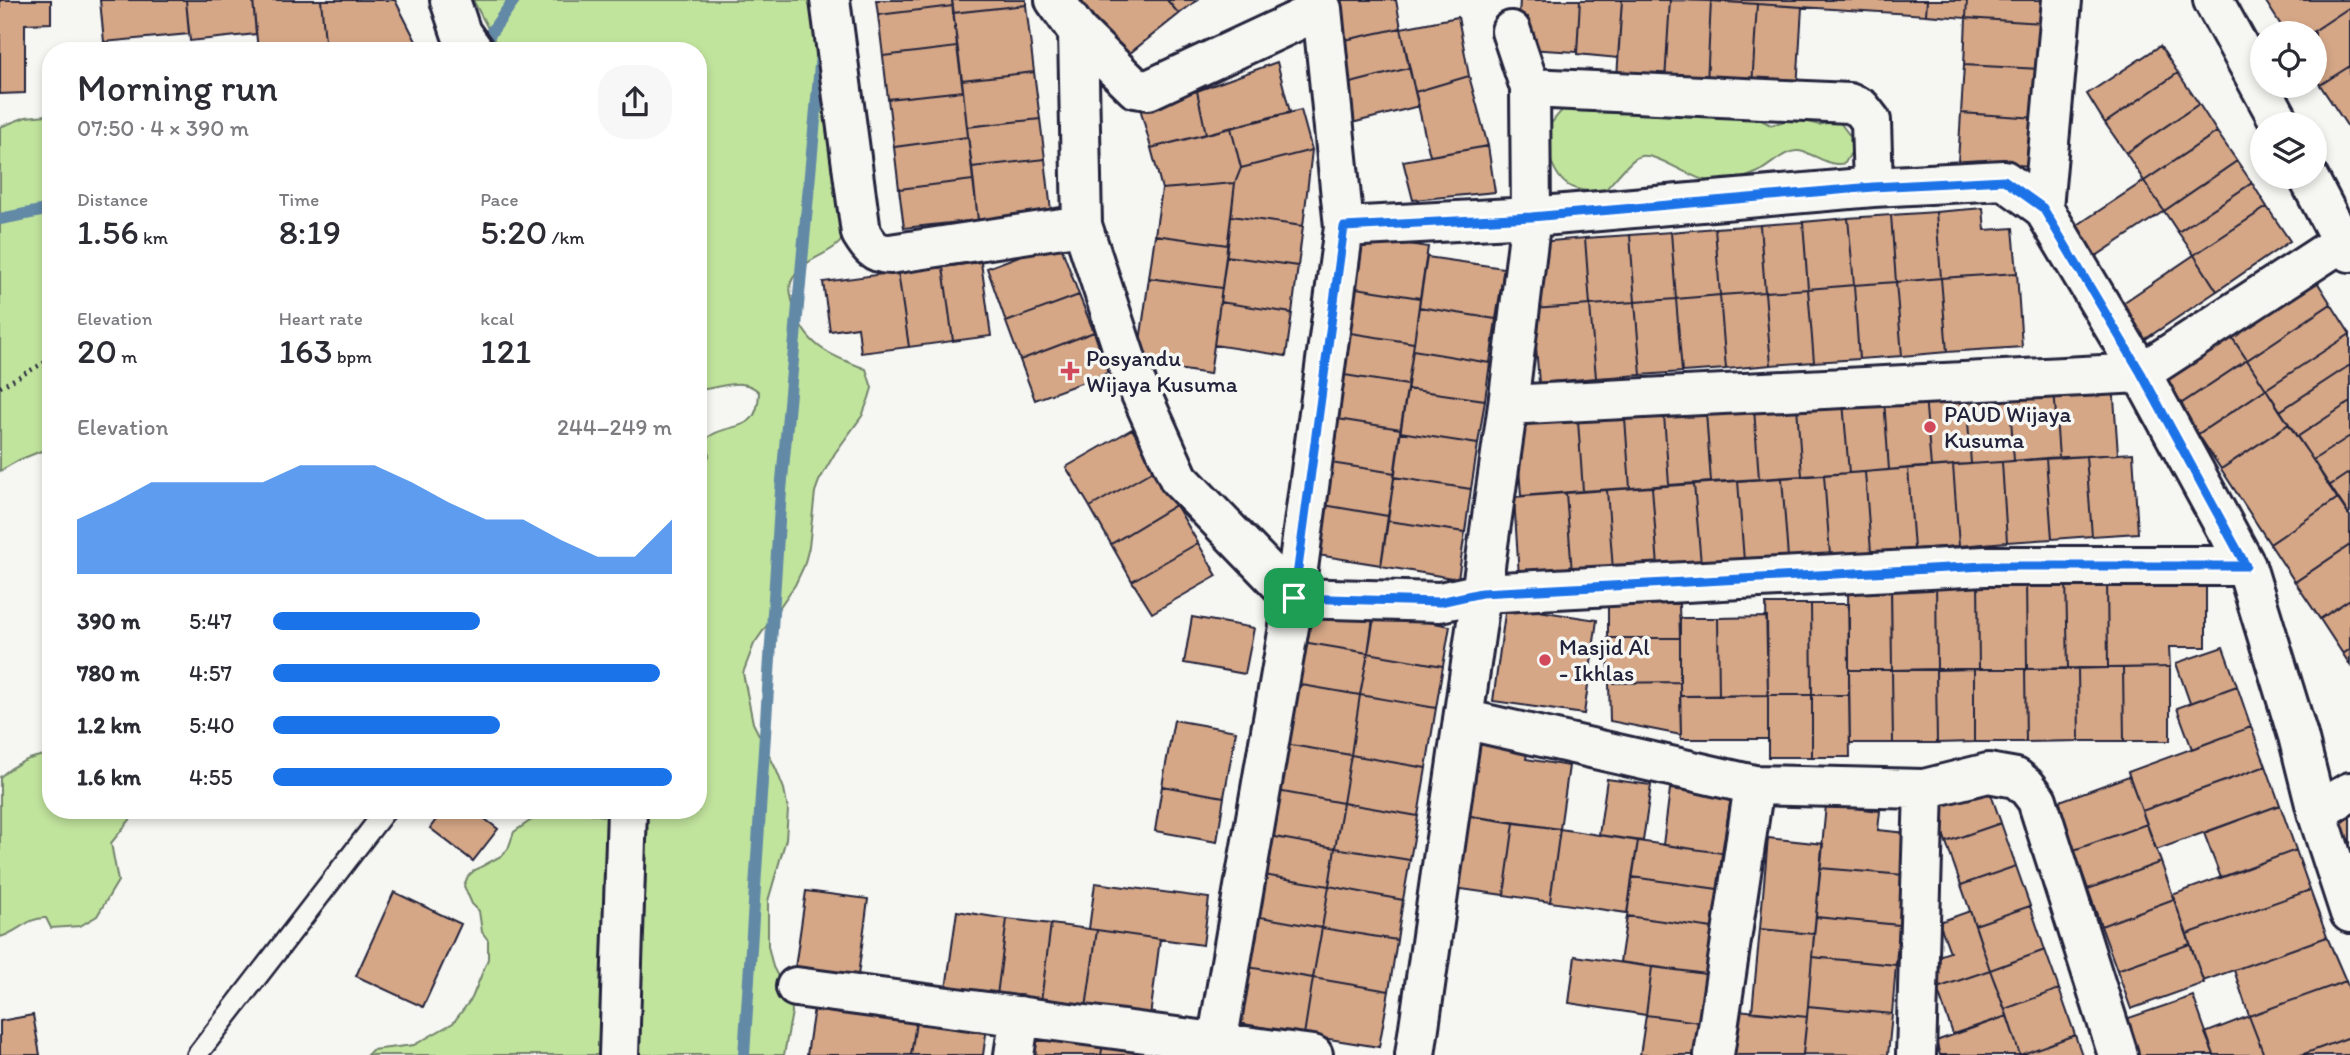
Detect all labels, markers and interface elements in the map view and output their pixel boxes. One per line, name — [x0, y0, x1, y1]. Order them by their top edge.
map controls — [2250, 21, 2327, 189]
button: locate — [2250, 21, 2327, 98]
text: Morning run — [77, 65, 278, 111]
button: share — [598, 65, 672, 139]
button: layers — [2250, 112, 2327, 189]
text: 07:50 · 4 × 390 m — [77, 114, 249, 142]
text: Distance — [77, 188, 148, 211]
text: Time — [279, 188, 319, 211]
text: Pace — [480, 188, 518, 211]
text: 1.56 — [77, 211, 139, 253]
text: 8:19 — [279, 211, 341, 253]
text: 5:20 — [480, 211, 547, 253]
text: km — [139, 226, 168, 249]
text: /km — [547, 226, 585, 249]
text: Elevation — [77, 307, 153, 330]
text: Heart rate — [279, 307, 363, 330]
text: kcal — [480, 307, 514, 330]
text: 20 — [77, 330, 117, 372]
text: 163 — [279, 330, 333, 372]
text: 121 — [480, 330, 531, 372]
place label: Posyandu Wijaya Kusuma — [1086, 344, 1238, 398]
text: m — [117, 345, 137, 368]
text: bpm — [333, 345, 372, 368]
marker: Posyandu Wijaya Kusuma — [1060, 361, 1080, 381]
place label: PAUD Wijaya Kusuma — [1944, 400, 2071, 454]
text: Elevation — [77, 413, 168, 441]
text: 244–249 m — [557, 413, 672, 441]
marker: PAUD Wijaya Kusuma — [1922, 419, 1938, 435]
pin — [1264, 568, 1324, 628]
icon: arrive — [1275, 579, 1313, 617]
text: 390 m — [77, 607, 140, 635]
text: 5:47 — [189, 607, 232, 635]
place label: Masjid Al - Ikhlas — [1559, 633, 1650, 687]
marker: Masjid Al - Ikhlas — [1537, 652, 1553, 668]
text: 780 m — [77, 659, 140, 687]
text: 4:57 — [189, 659, 232, 687]
text: 1.2 km — [77, 711, 141, 739]
text: 5:40 — [189, 711, 235, 739]
text: 1.6 km — [77, 763, 141, 791]
text: 4:55 — [189, 763, 233, 791]

